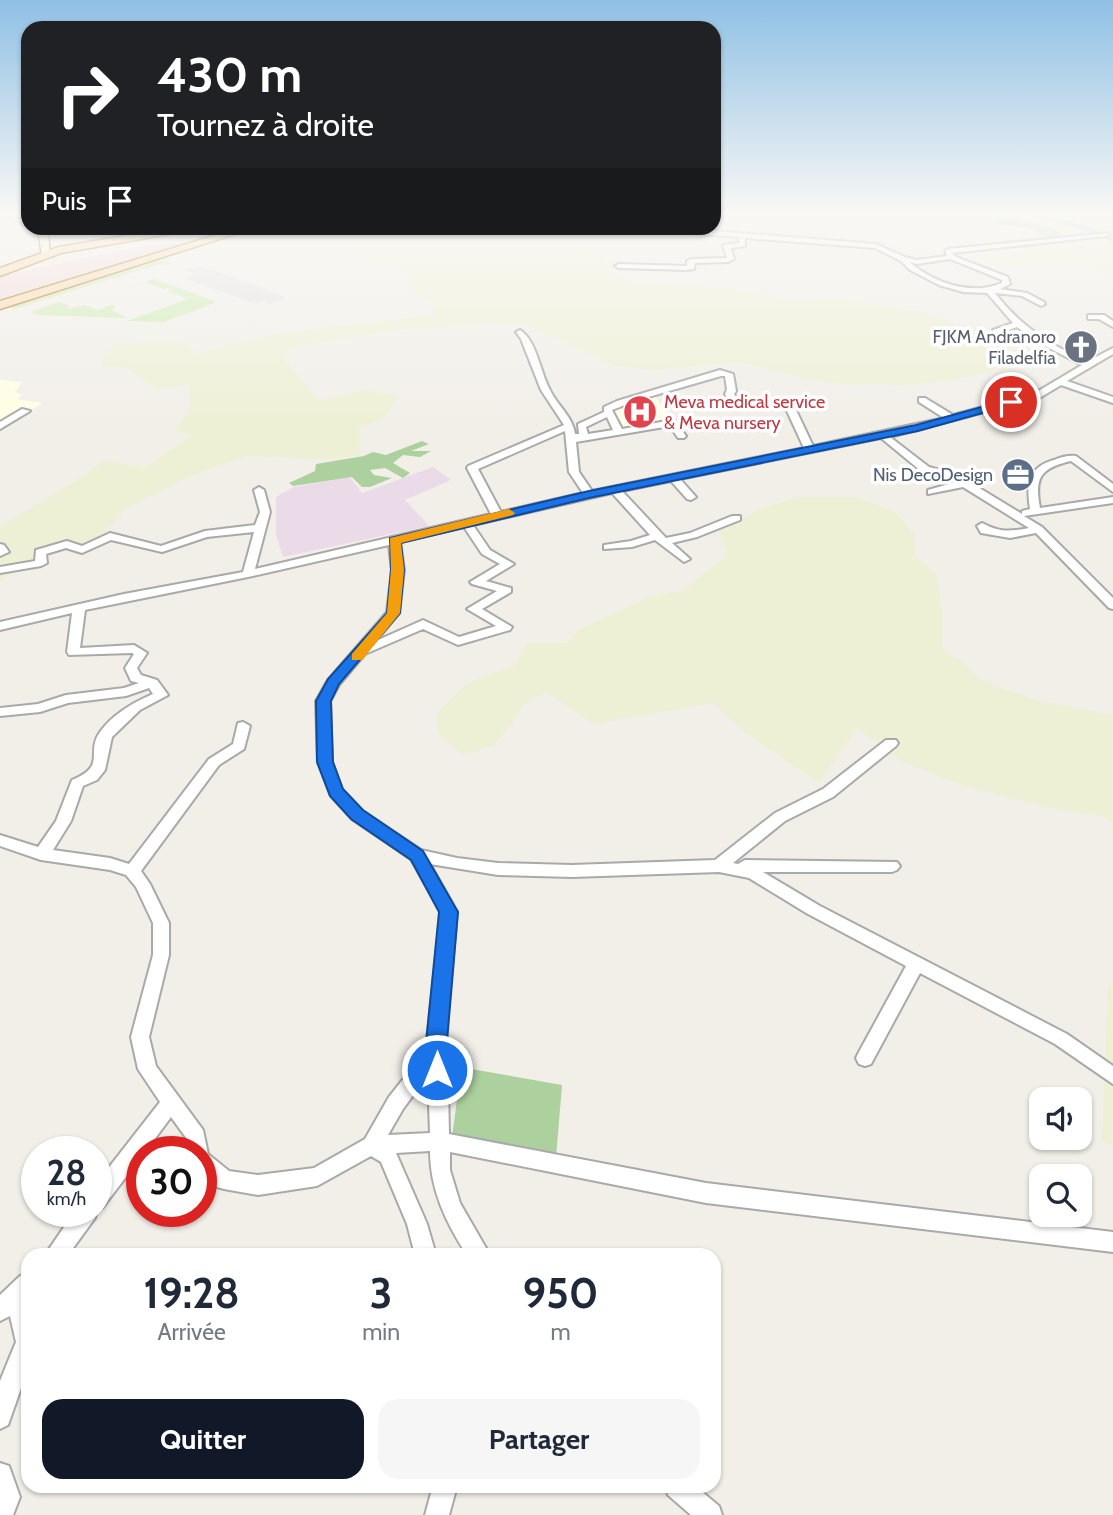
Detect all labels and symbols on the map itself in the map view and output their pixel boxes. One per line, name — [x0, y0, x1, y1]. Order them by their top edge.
place label: FJKM Andranoro Filadelfia — [932, 326, 1056, 369]
church icon: FJKM Andranoro Filadelfia — [1062, 328, 1100, 366]
pin — [981, 372, 1041, 432]
place label: Meva medical service & Meva nursery — [664, 391, 825, 434]
hospital icon: Meva medical service & Meva nursery — [621, 393, 659, 431]
office icon: Nis DecoDesign — [999, 456, 1037, 494]
place label: Nis DecoDesign — [873, 464, 993, 486]
position arrow — [400, 1033, 474, 1107]
speed limit sign: 30 — [126, 1136, 217, 1227]

